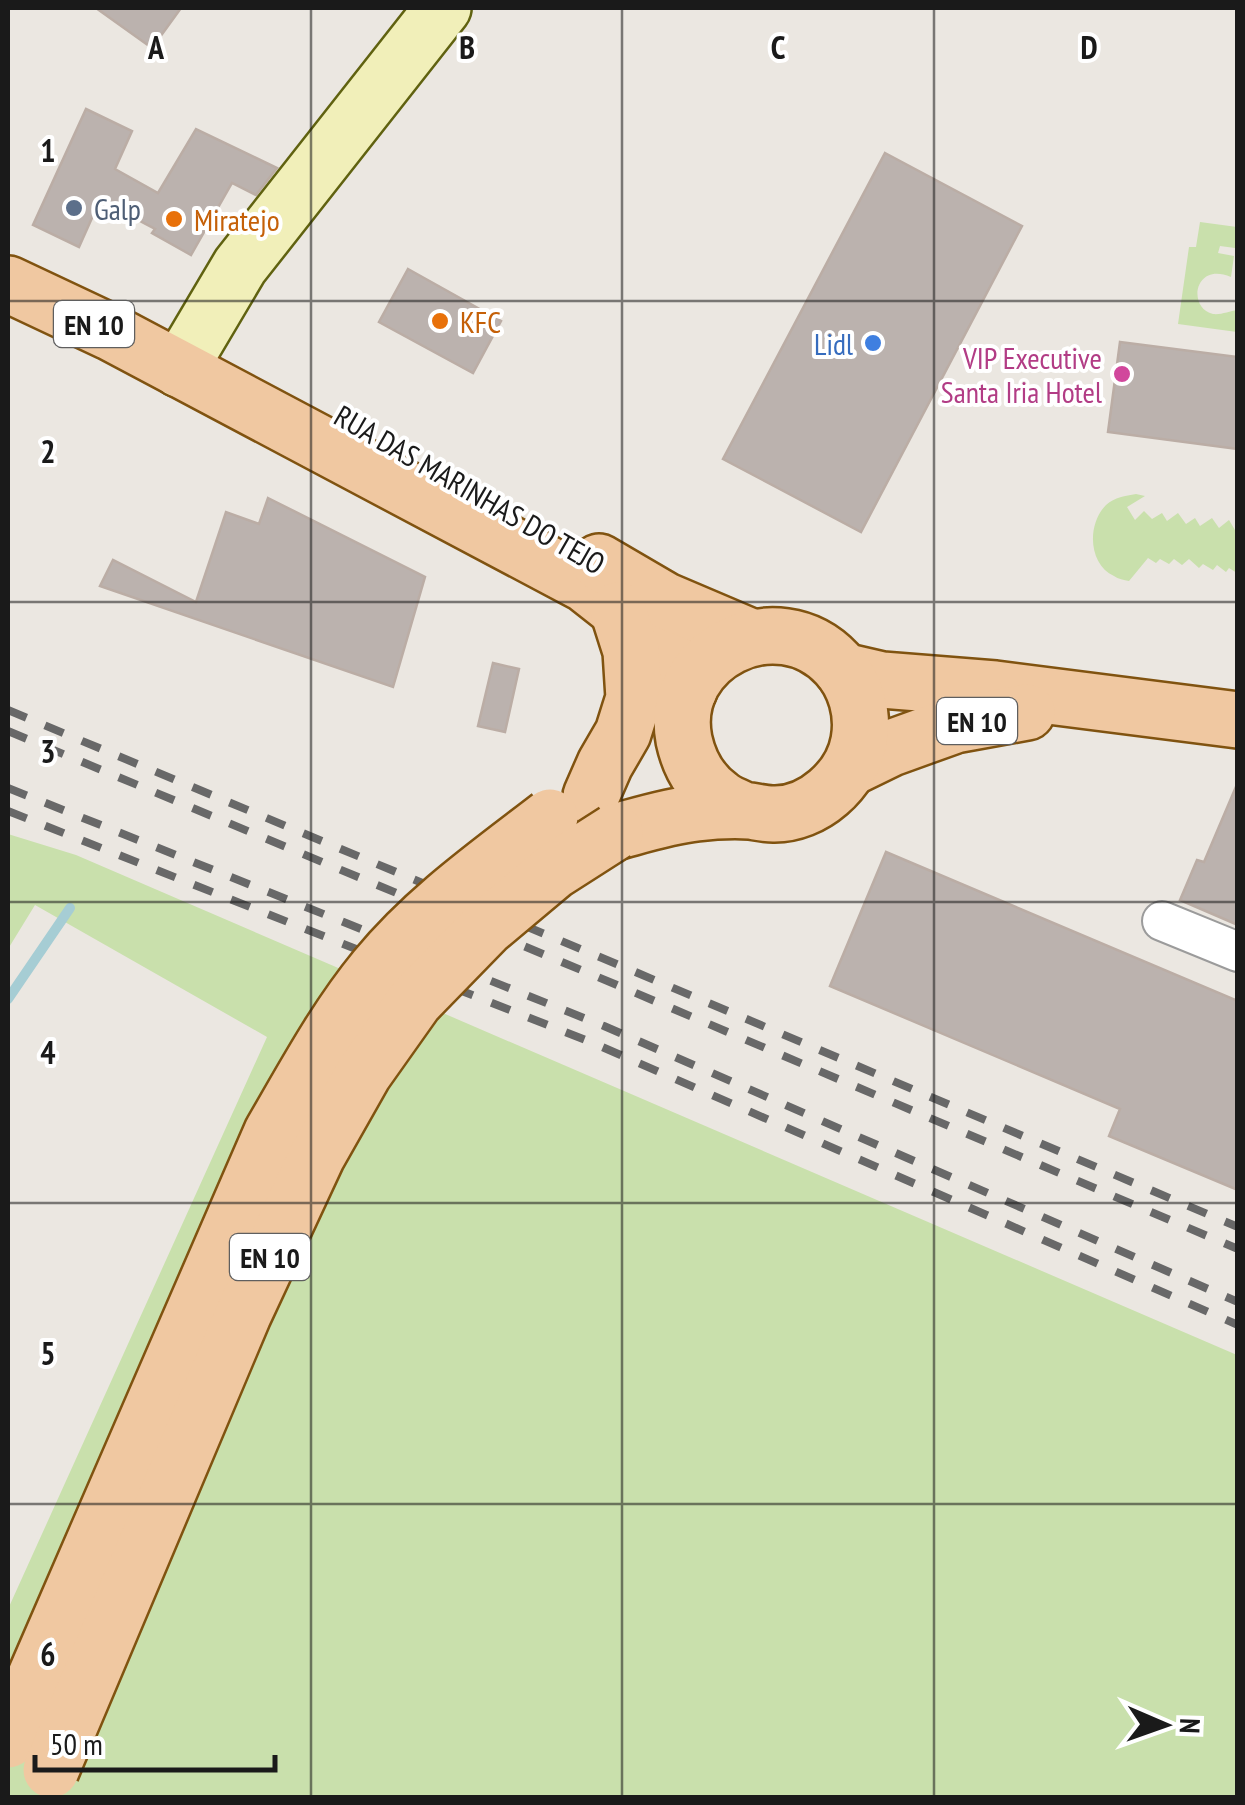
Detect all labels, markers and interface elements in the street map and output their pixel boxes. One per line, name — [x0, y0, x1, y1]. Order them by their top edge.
text: A — [147, 26, 165, 68]
text: B — [459, 26, 475, 68]
text: C — [771, 26, 786, 68]
text: D — [1080, 26, 1098, 68]
text: 1 — [40, 129, 56, 171]
place label: Galp — [94, 189, 141, 228]
marker: Galp — [63, 197, 85, 219]
place label: Miratejo — [194, 200, 280, 239]
marker: Miratejo — [163, 208, 185, 230]
road number: EN 10 — [54, 301, 134, 347]
place label: KFC — [460, 302, 501, 341]
marker: KFC — [429, 310, 451, 332]
place label: Lidl — [814, 324, 853, 363]
marker: Lidl — [862, 332, 884, 354]
place label: VIP Executive Santa Iria Hotel — [941, 338, 1102, 411]
marker: VIP Executive Santa Iria Hotel — [1111, 363, 1133, 385]
street label: RUA DAS MARINHAS DO TEJO — [328, 396, 612, 582]
text: 2 — [40, 430, 56, 472]
road number: EN 10 — [937, 698, 1017, 744]
text: 3 — [40, 730, 56, 772]
text: 4 — [40, 1031, 56, 1073]
road number: EN 10 — [230, 1234, 310, 1280]
text: 5 — [40, 1332, 56, 1374]
text: 6 — [40, 1633, 56, 1675]
north arrow — [1115, 1675, 1215, 1775]
scale bar — [35, 1710, 275, 1772]
text: N — [1172, 1718, 1209, 1734]
text: 50 m — [50, 1724, 103, 1763]

